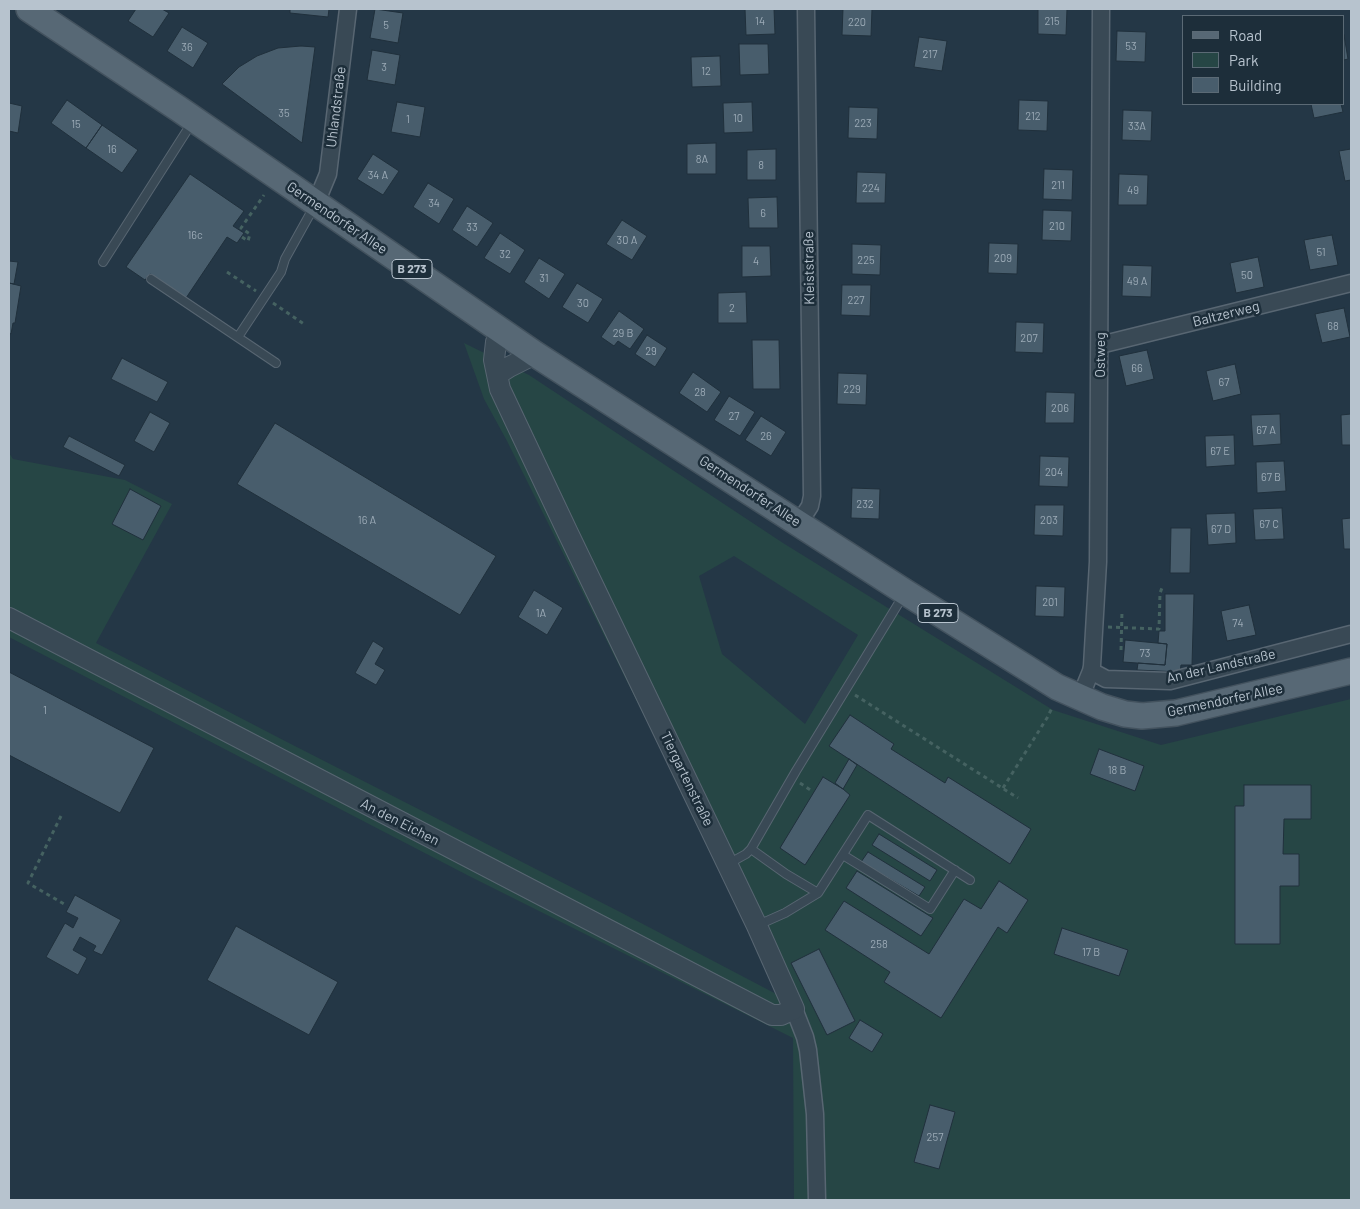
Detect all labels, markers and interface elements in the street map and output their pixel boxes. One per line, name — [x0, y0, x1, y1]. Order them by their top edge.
house number: 14 — [755, 14, 765, 28]
house number: 215 — [1044, 14, 1060, 28]
house number: 220 — [848, 15, 866, 29]
legend — [1182, 15, 1345, 105]
house number: 5 — [383, 18, 389, 32]
text: Road — [1229, 26, 1262, 44]
house number: 53 — [1125, 39, 1137, 53]
house number: 36 — [181, 40, 193, 54]
house number: 217 — [923, 47, 937, 61]
text: Park — [1229, 51, 1258, 69]
house number: 3 — [381, 60, 387, 74]
house number: 12 — [701, 64, 711, 78]
street label: Uhlandstraße — [323, 66, 349, 148]
text: Building — [1229, 76, 1282, 94]
house number: 35 — [278, 106, 290, 120]
house number: 212 — [1025, 109, 1041, 123]
house number: 10 — [733, 111, 743, 125]
house number: 1 — [406, 112, 410, 126]
house number: 223 — [854, 116, 872, 130]
house number: 15 — [71, 117, 81, 131]
house number: 33A — [1128, 119, 1146, 133]
house number: 16 — [107, 142, 117, 156]
house number: 8A — [696, 152, 708, 166]
house number: 8 — [758, 158, 764, 172]
house number: 34 A — [368, 168, 388, 182]
street label: Germendorfer Allee — [284, 178, 390, 258]
house number: 211 — [1051, 178, 1065, 192]
house number: 224 — [862, 181, 880, 195]
house number: 49 — [1127, 183, 1139, 197]
house number: 34 — [428, 196, 440, 210]
house number: 6 — [760, 206, 766, 220]
house number: 210 — [1049, 219, 1065, 233]
house number: 33 — [466, 220, 478, 234]
house number: 16c — [187, 228, 203, 242]
street label: Kleiststraße — [800, 231, 818, 305]
house number: 30 A — [617, 233, 637, 247]
house number: 51 — [1316, 245, 1326, 259]
house number: 32 — [499, 247, 511, 261]
house number: 209 — [994, 251, 1012, 265]
house number: 225 — [857, 253, 875, 267]
house number: 4 — [753, 254, 759, 268]
road number: B 273 — [392, 260, 432, 278]
house number: 50 — [1241, 268, 1253, 282]
house number: 31 — [539, 271, 549, 285]
house number: 49 A — [1127, 274, 1147, 288]
house number: 227 — [848, 293, 864, 307]
house number: 30 — [577, 296, 589, 310]
street label: Baltzerweg — [1191, 298, 1261, 330]
house number: 2 — [729, 301, 735, 315]
house number: 68 — [1327, 319, 1339, 333]
house number: 29 B — [613, 326, 633, 340]
house number: 207 — [1020, 331, 1038, 345]
street label: Ostweg — [1092, 332, 1108, 378]
house number: 29 — [645, 344, 657, 358]
house number: 66 — [1131, 361, 1143, 375]
house number: 67 — [1219, 375, 1229, 389]
house number: 229 — [843, 382, 861, 396]
house number: 28 — [694, 385, 706, 399]
house number: 206 — [1051, 401, 1069, 415]
house number: 27 — [728, 409, 740, 423]
house number: 67 A — [1256, 423, 1276, 437]
house number: 26 — [760, 429, 772, 443]
house number: 67 E — [1210, 444, 1230, 458]
street label: Germendorfer Allee — [696, 452, 804, 530]
house number: 204 — [1045, 465, 1063, 479]
house number: 67 B — [1261, 470, 1281, 484]
house number: 232 — [856, 497, 874, 511]
house number: 16 A — [358, 513, 376, 527]
house number: 203 — [1040, 513, 1058, 527]
house number: 67 C — [1259, 517, 1279, 531]
house number: 67 D — [1211, 522, 1231, 536]
house number: 201 — [1042, 595, 1058, 609]
road number: B 273 — [918, 604, 958, 622]
house number: 1A — [536, 606, 546, 620]
house number: 74 — [1232, 616, 1244, 630]
street label: An der Landstraße — [1165, 645, 1277, 687]
house number: 73 — [1140, 646, 1150, 660]
street label: Germendorfer Allee — [1166, 680, 1284, 720]
house number: 1 — [43, 703, 47, 717]
street label: Tiergartenstraße — [657, 729, 717, 829]
house number: 18 B — [1108, 763, 1126, 777]
street label: An den Eichen — [358, 795, 442, 849]
house number: 258 — [870, 937, 888, 951]
house number: 17 B — [1082, 945, 1100, 959]
house number: 257 — [927, 1130, 943, 1144]

